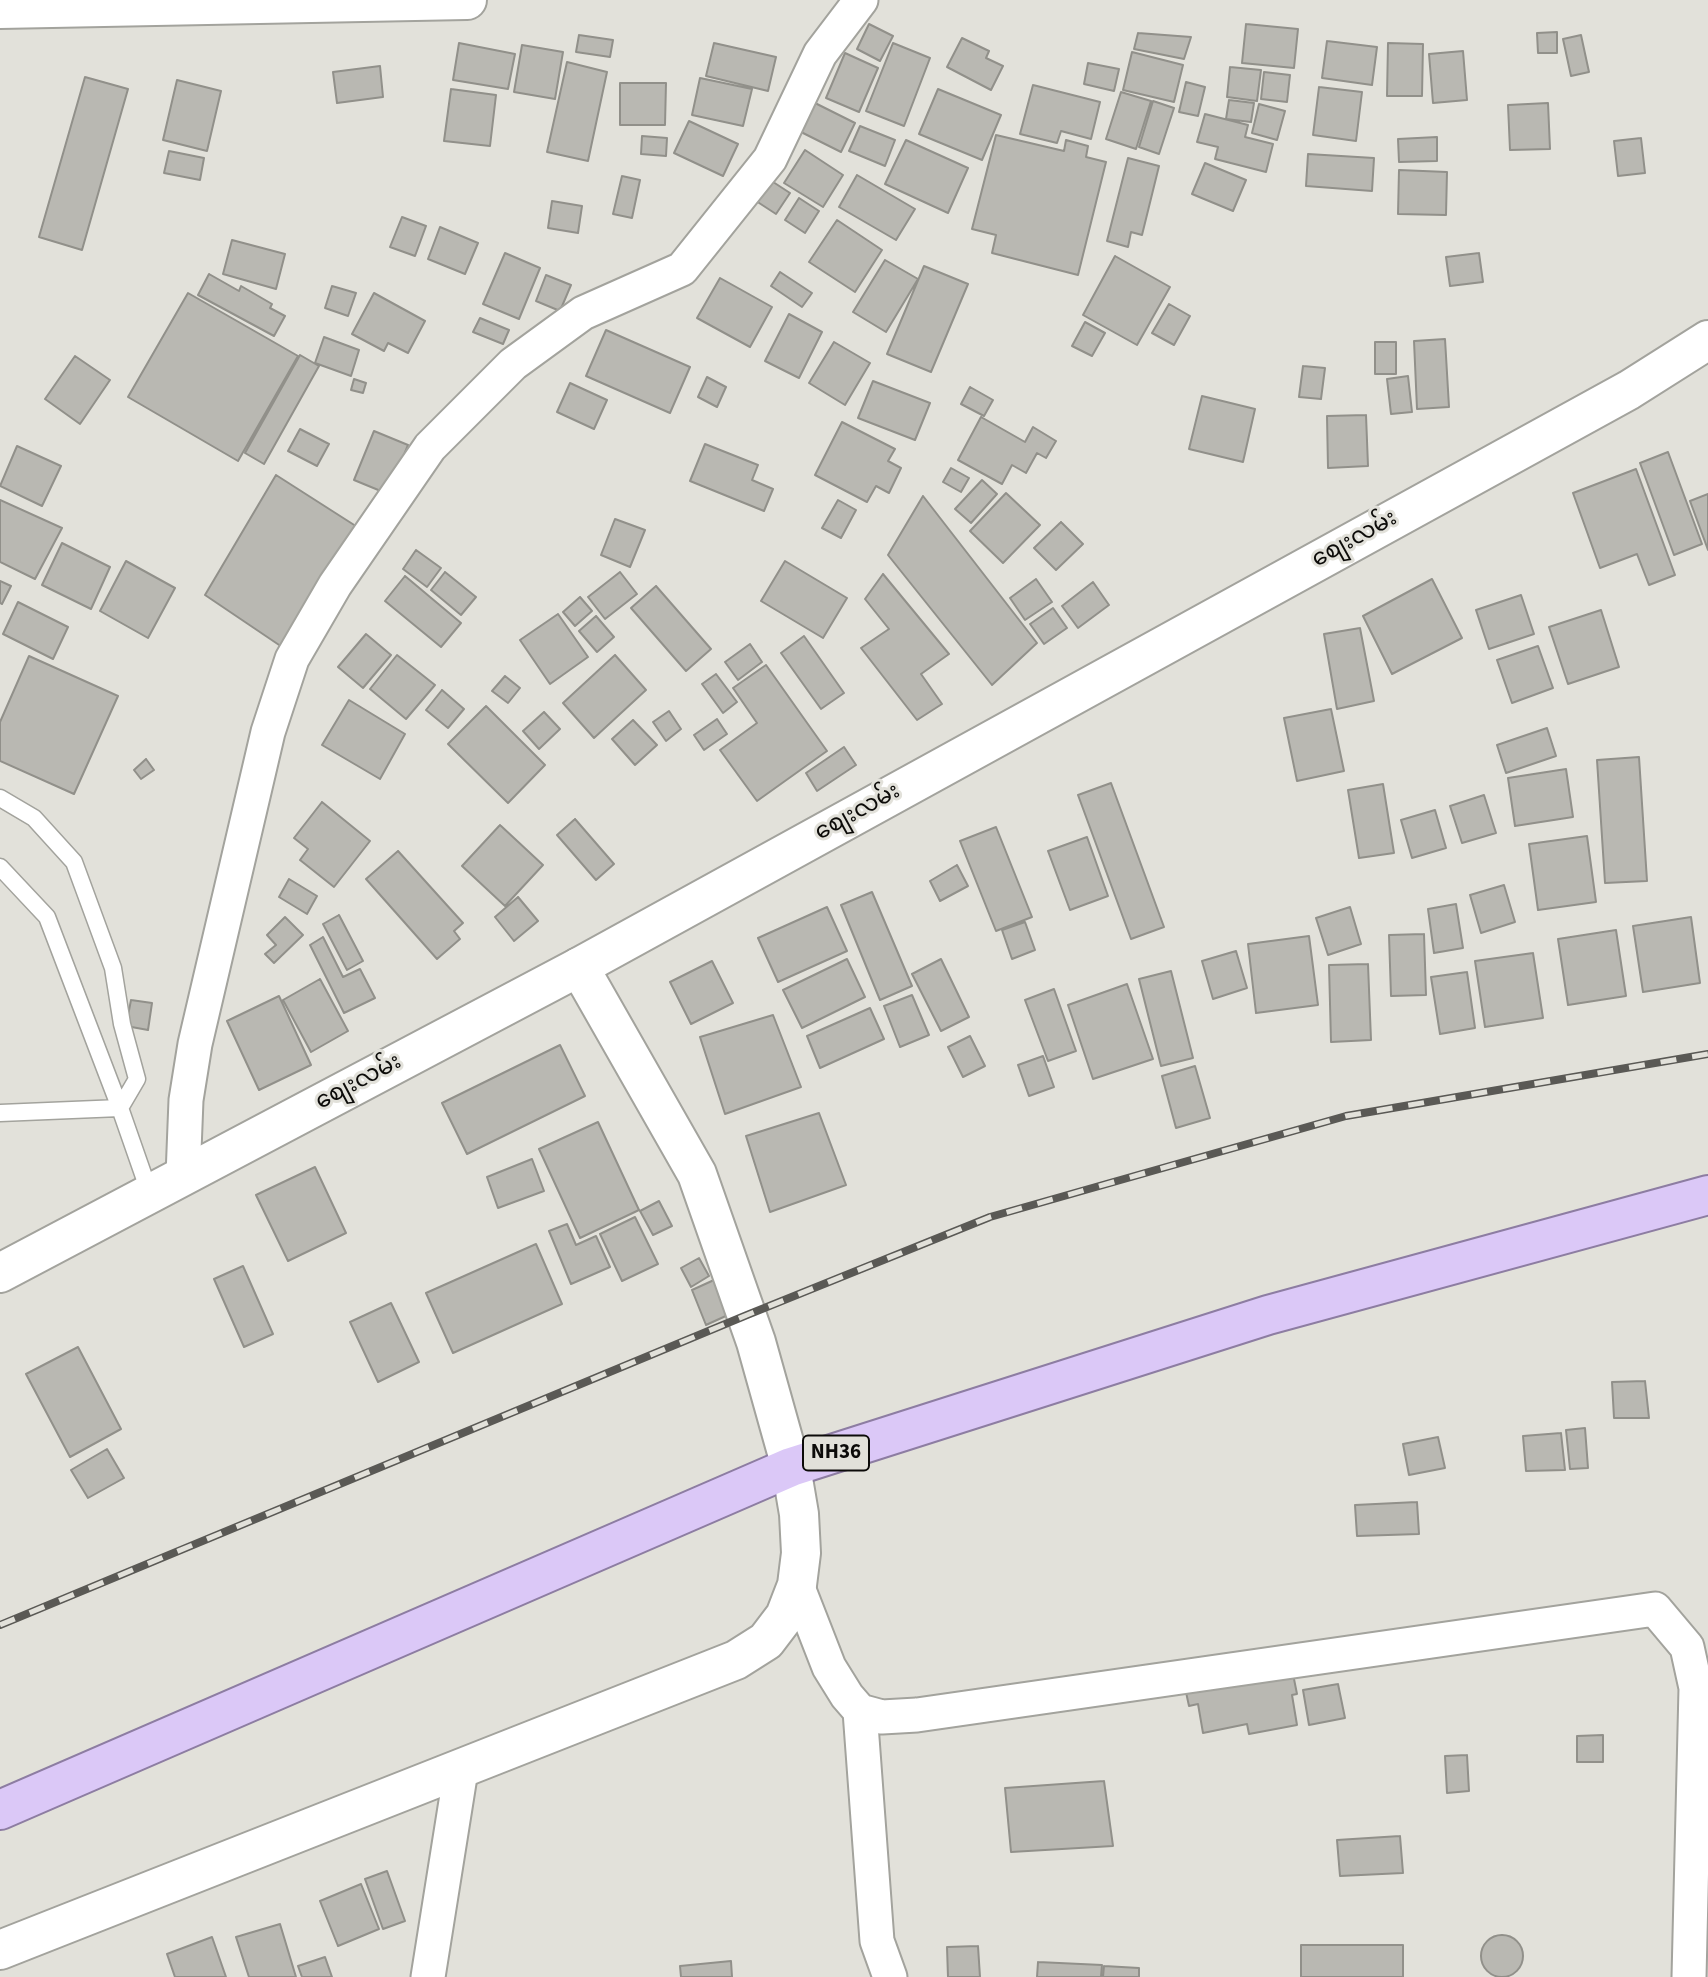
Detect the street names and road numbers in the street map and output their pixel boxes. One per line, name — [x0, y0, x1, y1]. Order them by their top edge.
street label: စျေးလမ်း — [1308, 505, 1402, 575]
street label: စျေးလမ်း — [811, 778, 905, 848]
street label: စျေးလမ်း — [311, 1049, 407, 1117]
road number: NH36 — [803, 1436, 869, 1470]

